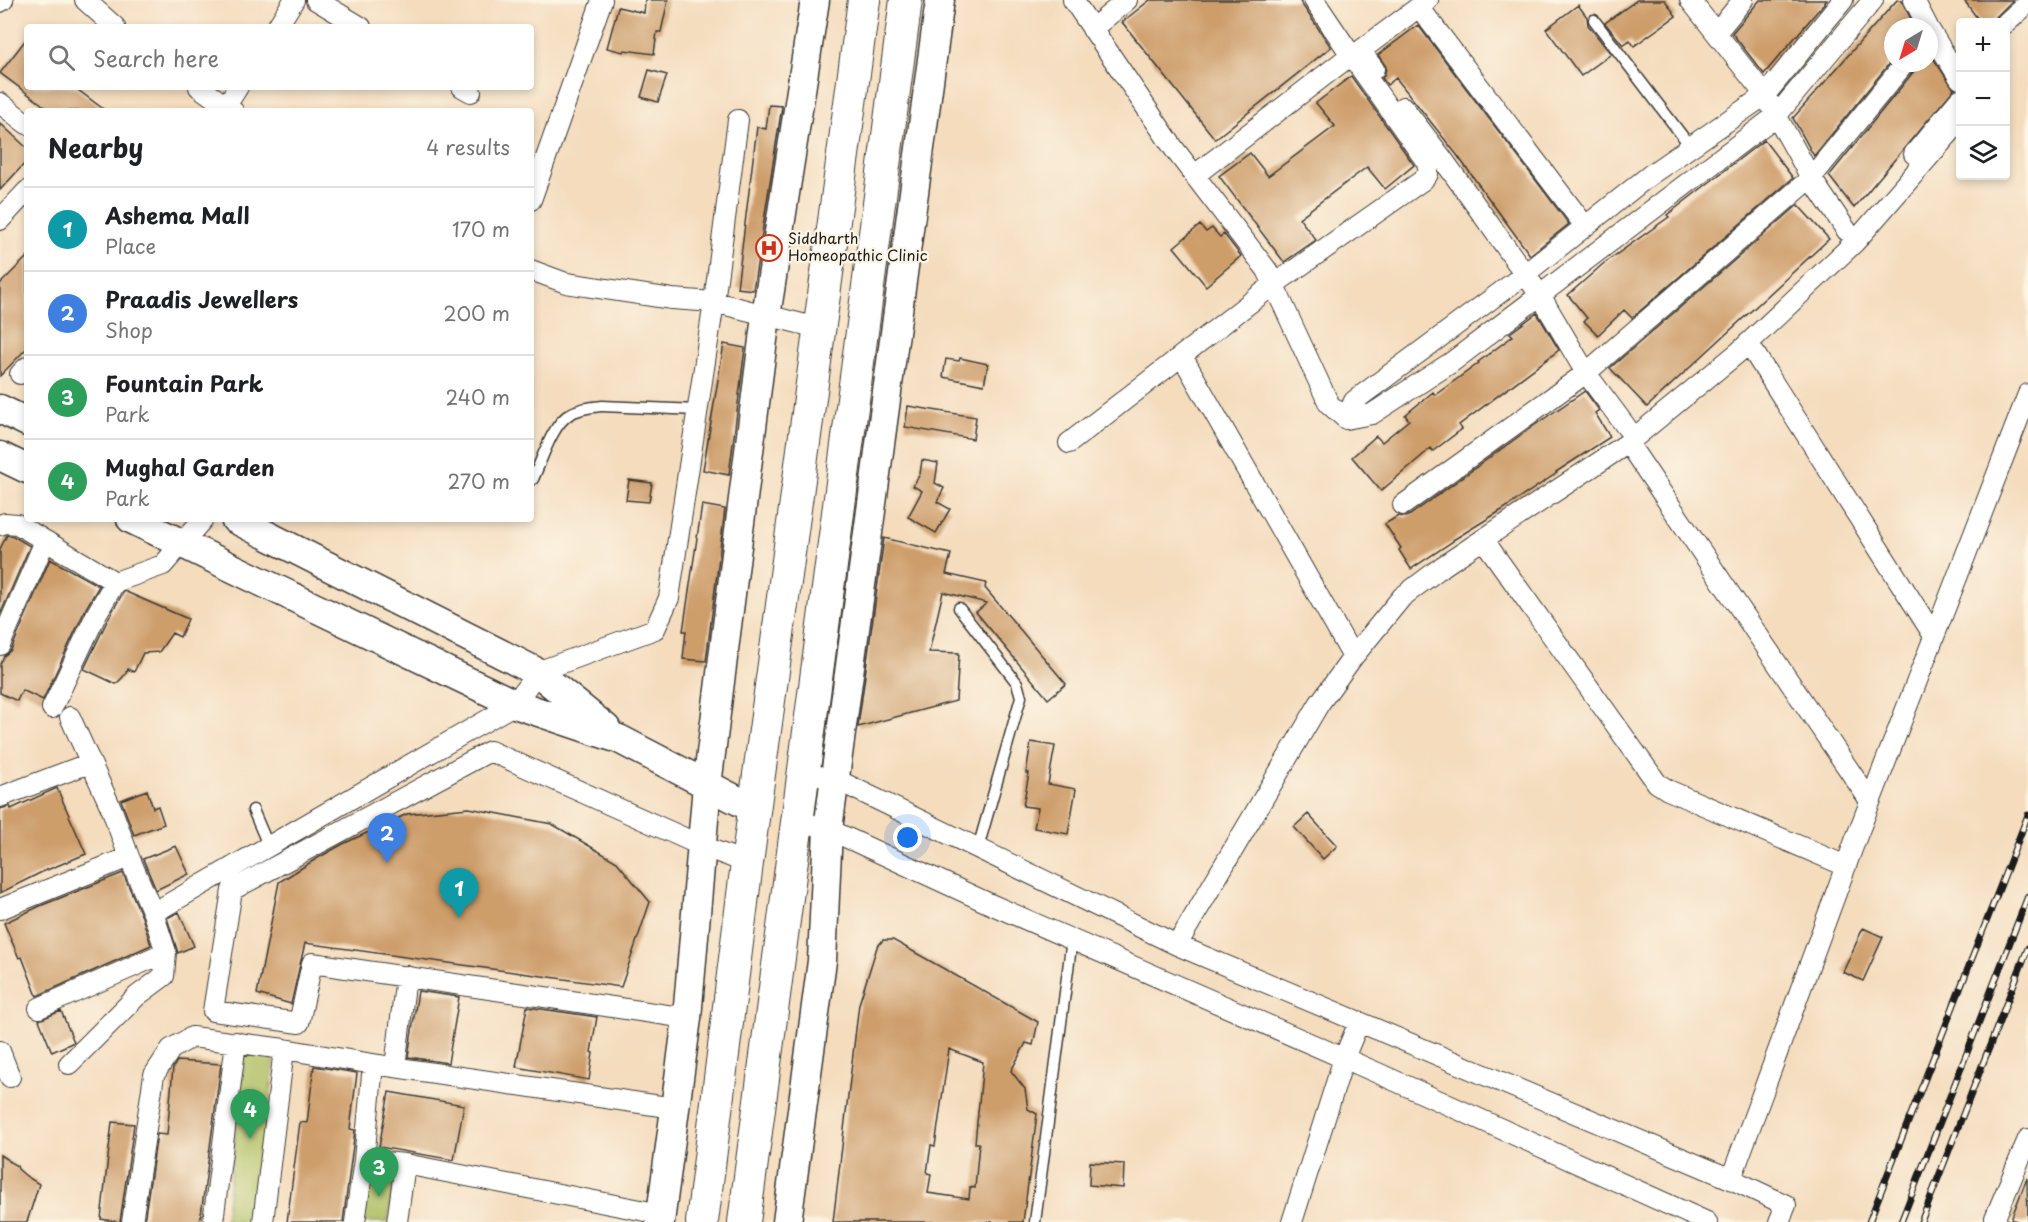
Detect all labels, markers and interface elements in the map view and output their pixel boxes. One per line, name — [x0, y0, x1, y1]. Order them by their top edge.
north arrow — [1884, 18, 1938, 72]
map controls — [1956, 18, 2010, 180]
button: + — [1956, 18, 2010, 72]
search box — [24, 24, 534, 90]
icon: search — [45, 41, 78, 74]
text: Search here — [93, 41, 219, 74]
button: − — [1956, 72, 2010, 126]
button: layers — [1956, 126, 2010, 180]
text: Nearby — [48, 128, 143, 167]
text: 4 results — [426, 132, 510, 162]
text: Ashema Mall — [105, 198, 249, 231]
text: 1 — [63, 214, 72, 244]
text: 170 m — [452, 214, 510, 244]
place label: Siddharth Homeopathic Clinic — [788, 226, 928, 266]
text: Place — [105, 231, 156, 261]
hospital icon: Siddharth Homeopathic Clinic — [754, 233, 784, 263]
text: Praadis Jewellers — [105, 282, 298, 315]
text: 2 — [60, 298, 75, 328]
text: 200 m — [443, 298, 510, 328]
text: Shop — [105, 315, 153, 345]
text: Fountain Park — [105, 366, 263, 399]
text: 3 — [61, 382, 74, 412]
text: 240 m — [445, 382, 510, 412]
text: Park — [105, 399, 150, 429]
text: Mughal Garden — [105, 450, 275, 483]
text: 4 — [61, 466, 74, 496]
text: 270 m — [447, 466, 510, 496]
text: Park — [105, 483, 150, 513]
pin: 2 — [368, 814, 406, 863]
your location — [893, 823, 922, 852]
pin: 1 — [440, 868, 478, 918]
pin: 4 — [230, 1090, 270, 1139]
pin: 3 — [360, 1148, 398, 1197]

